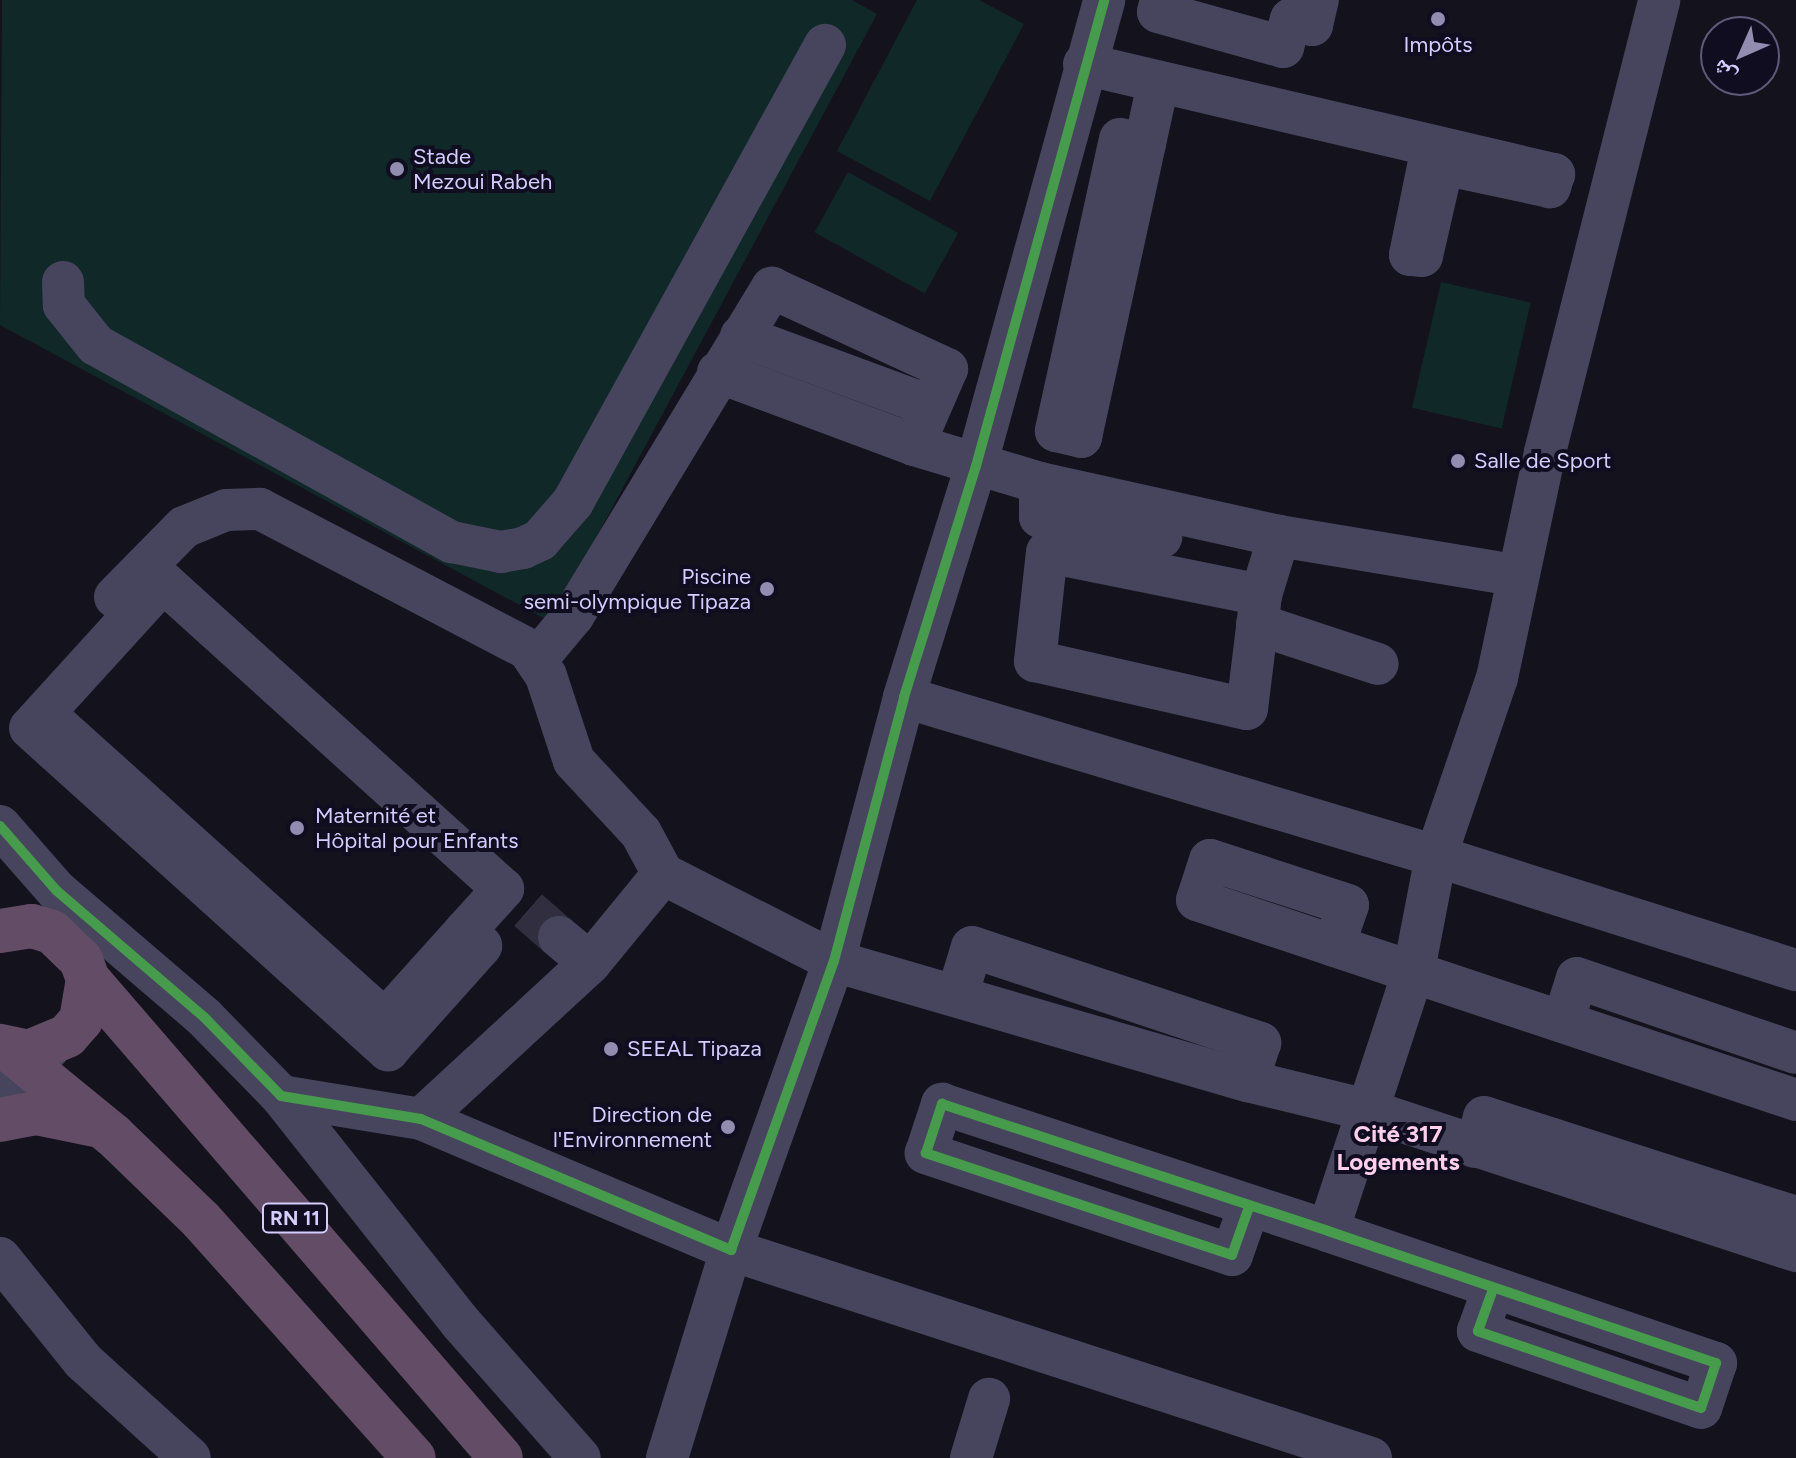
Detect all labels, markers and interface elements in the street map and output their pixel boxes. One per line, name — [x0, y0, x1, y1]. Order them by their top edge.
marker: Impôts — [1429, 10, 1447, 28]
north arrow — [1700, 16, 1780, 96]
place label: Impôts — [1403, 32, 1473, 58]
text: ش — [1706, 54, 1742, 90]
place label: Stade Mezoui Rabeh — [413, 143, 552, 194]
marker: Stade Mezoui Rabeh — [388, 160, 406, 178]
place label: Salle de Sport — [1474, 448, 1611, 474]
marker: Salle de Sport — [1449, 452, 1467, 470]
place label: Piscine semi-olympique Tipaza — [524, 563, 751, 614]
marker: Piscine semi-olympique Tipaza — [758, 580, 776, 598]
place label: Maternité et Hôpital pour Enfants — [315, 802, 518, 854]
marker: Maternité et Hôpital pour Enfants — [286, 817, 308, 839]
place label: SEEAL Tipaza — [627, 1036, 762, 1062]
marker: SEEAL Tipaza — [602, 1040, 620, 1058]
place label: Direction de l'Environnement — [553, 1101, 712, 1152]
marker: Direction de l'Environnement — [719, 1118, 737, 1136]
district label: Cité 317 Logements — [1336, 1120, 1460, 1176]
road number: RN 11 — [261, 1202, 329, 1234]

